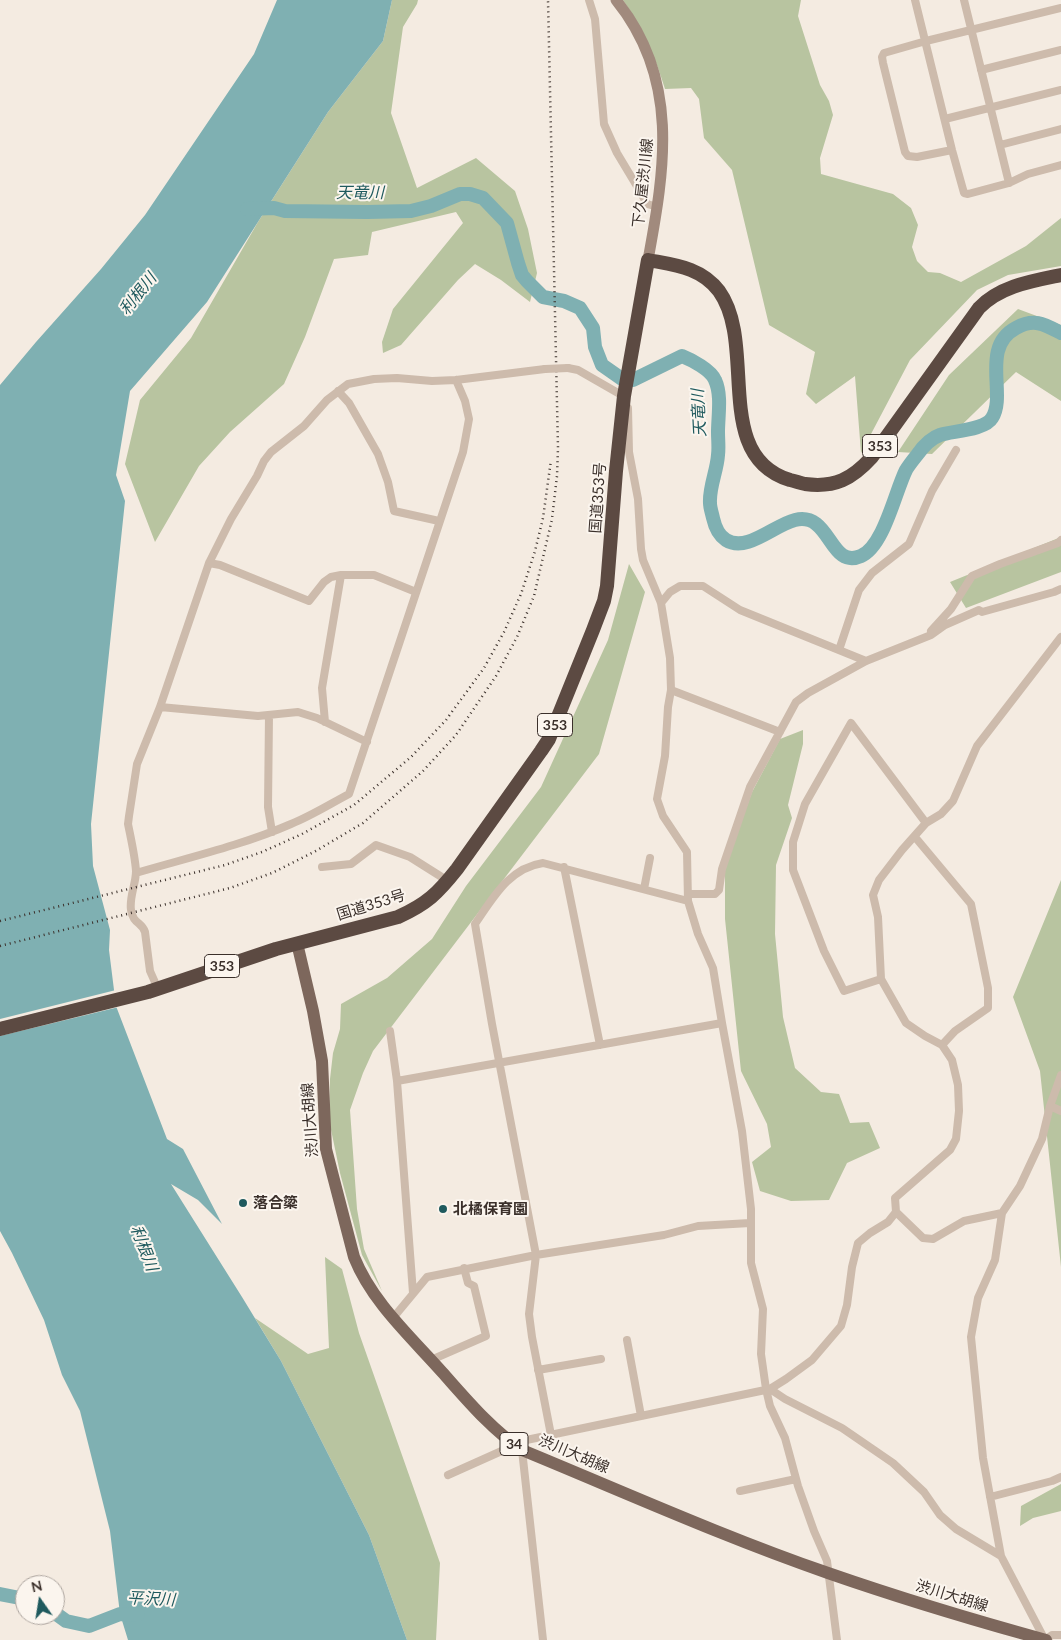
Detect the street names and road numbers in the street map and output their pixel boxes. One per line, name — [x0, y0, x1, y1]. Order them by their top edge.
street label: 下久屋渋川線 — [629, 137, 657, 229]
road number: 353 — [862, 434, 898, 458]
street label: 国道353号 — [587, 462, 609, 534]
road number: 353 — [538, 714, 572, 736]
street label: 国道353号 — [334, 886, 408, 924]
road number: 353 — [204, 954, 240, 978]
street label: 渋川大胡線 — [298, 1082, 322, 1158]
street label: 渋川大胡線 — [536, 1431, 612, 1477]
road number: 34 — [500, 1432, 528, 1456]
street label: 渋川大胡線 — [914, 1576, 990, 1616]

